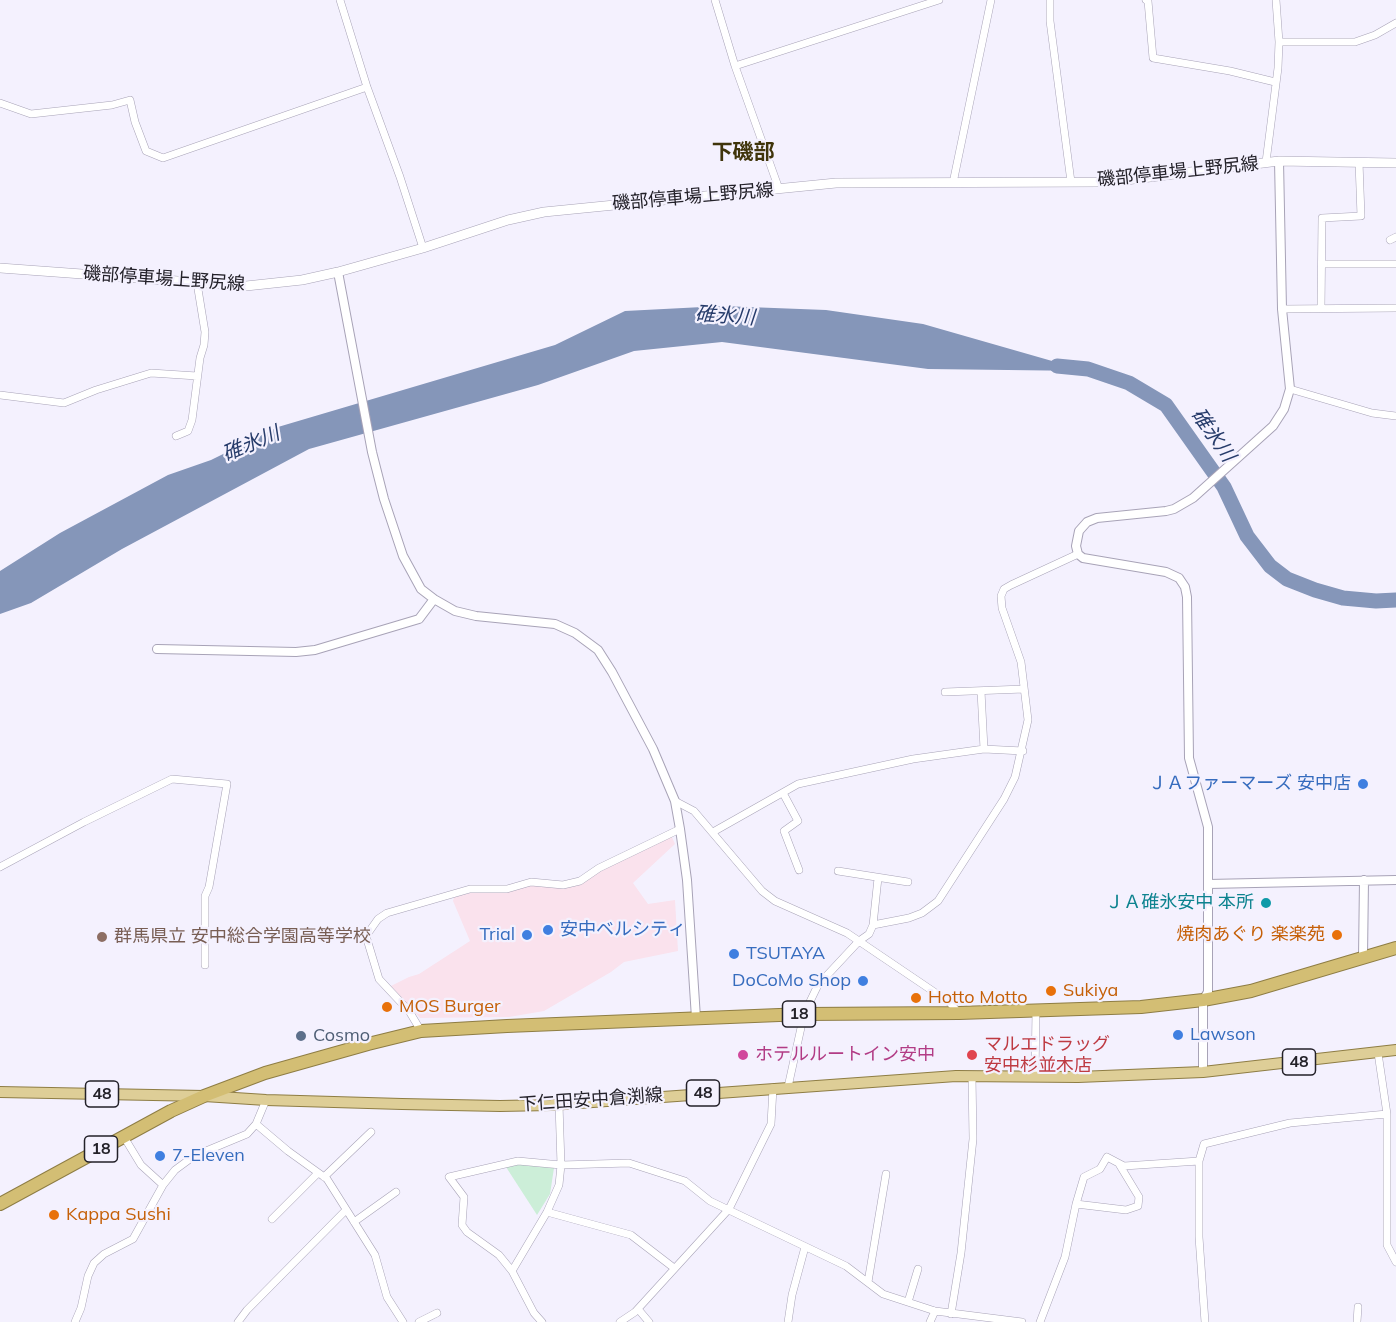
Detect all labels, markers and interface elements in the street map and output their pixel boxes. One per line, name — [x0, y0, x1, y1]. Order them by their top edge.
district label: 下磯部 — [712, 140, 774, 166]
street label: 磯部停車場上野尻線 — [1096, 153, 1260, 191]
street label: 磯部停車場上野尻線 — [611, 179, 775, 215]
street label: 磯部停車場上野尻線 — [82, 263, 246, 295]
water label: 碓氷川 — [694, 302, 756, 330]
water label: 碓氷川 — [1186, 404, 1240, 466]
water label: 碓氷川 — [219, 421, 283, 467]
place label: ＪＡファーマーズ 安中店 — [1148, 773, 1351, 795]
marker: ＪＡファーマーズ 安中店 — [1356, 777, 1370, 791]
place label: ＪＡ碓氷安中 本所 — [1105, 892, 1254, 914]
marker: ＪＡ碓氷安中 本所 — [1259, 896, 1273, 910]
place label: 安中ベルシティ — [560, 919, 686, 941]
marker: 安中ベルシティ — [541, 923, 555, 937]
place label: Trial — [480, 924, 515, 946]
place label: 焼肉あぐり 楽楽苑 — [1176, 924, 1325, 946]
place label: 群馬県立 安中総合学園高等学校 — [114, 926, 371, 948]
marker: Trial — [520, 928, 534, 942]
marker: 焼肉あぐり 楽楽苑 — [1330, 928, 1344, 942]
marker: 群馬県立 安中総合学園高等学校 — [95, 930, 109, 944]
place label: TSUTAYA — [746, 943, 825, 965]
marker: TSUTAYA — [727, 947, 741, 961]
place label: DoCoMo Shop — [732, 970, 851, 992]
marker: DoCoMo Shop — [856, 974, 870, 988]
place label: Sukiya — [1063, 980, 1118, 1002]
marker: Sukiya — [1044, 984, 1058, 998]
place label: Hotto Motto — [928, 987, 1027, 1009]
marker: Hotto Motto — [909, 991, 923, 1005]
place label: MOS Burger — [399, 996, 500, 1018]
marker: MOS Burger — [380, 1000, 394, 1014]
road number: 18 — [782, 1001, 816, 1027]
place label: Lawson — [1190, 1024, 1256, 1046]
place label: Cosmo — [313, 1025, 370, 1047]
marker: Lawson — [1171, 1028, 1185, 1042]
marker: Cosmo — [294, 1029, 308, 1043]
place label: マルエドラッグ 安中杉並木店 — [984, 1034, 1110, 1076]
place label: ホテルルートイン安中 — [755, 1044, 935, 1066]
marker: ホテルルートイン安中 — [736, 1048, 750, 1062]
marker: マルエドラッグ 安中杉並木店 — [965, 1048, 979, 1062]
road number: 48 — [1282, 1049, 1316, 1075]
road number: 48 — [686, 1080, 720, 1106]
road number: 48 — [86, 1081, 118, 1107]
street label: 下仁田安中倉渕線 — [518, 1084, 664, 1116]
road number: 18 — [84, 1136, 118, 1162]
place label: 7-Eleven — [172, 1145, 245, 1167]
marker: 7-Eleven — [153, 1149, 167, 1163]
place label: Kappa Sushi — [66, 1204, 171, 1226]
marker: Kappa Sushi — [47, 1208, 61, 1222]

